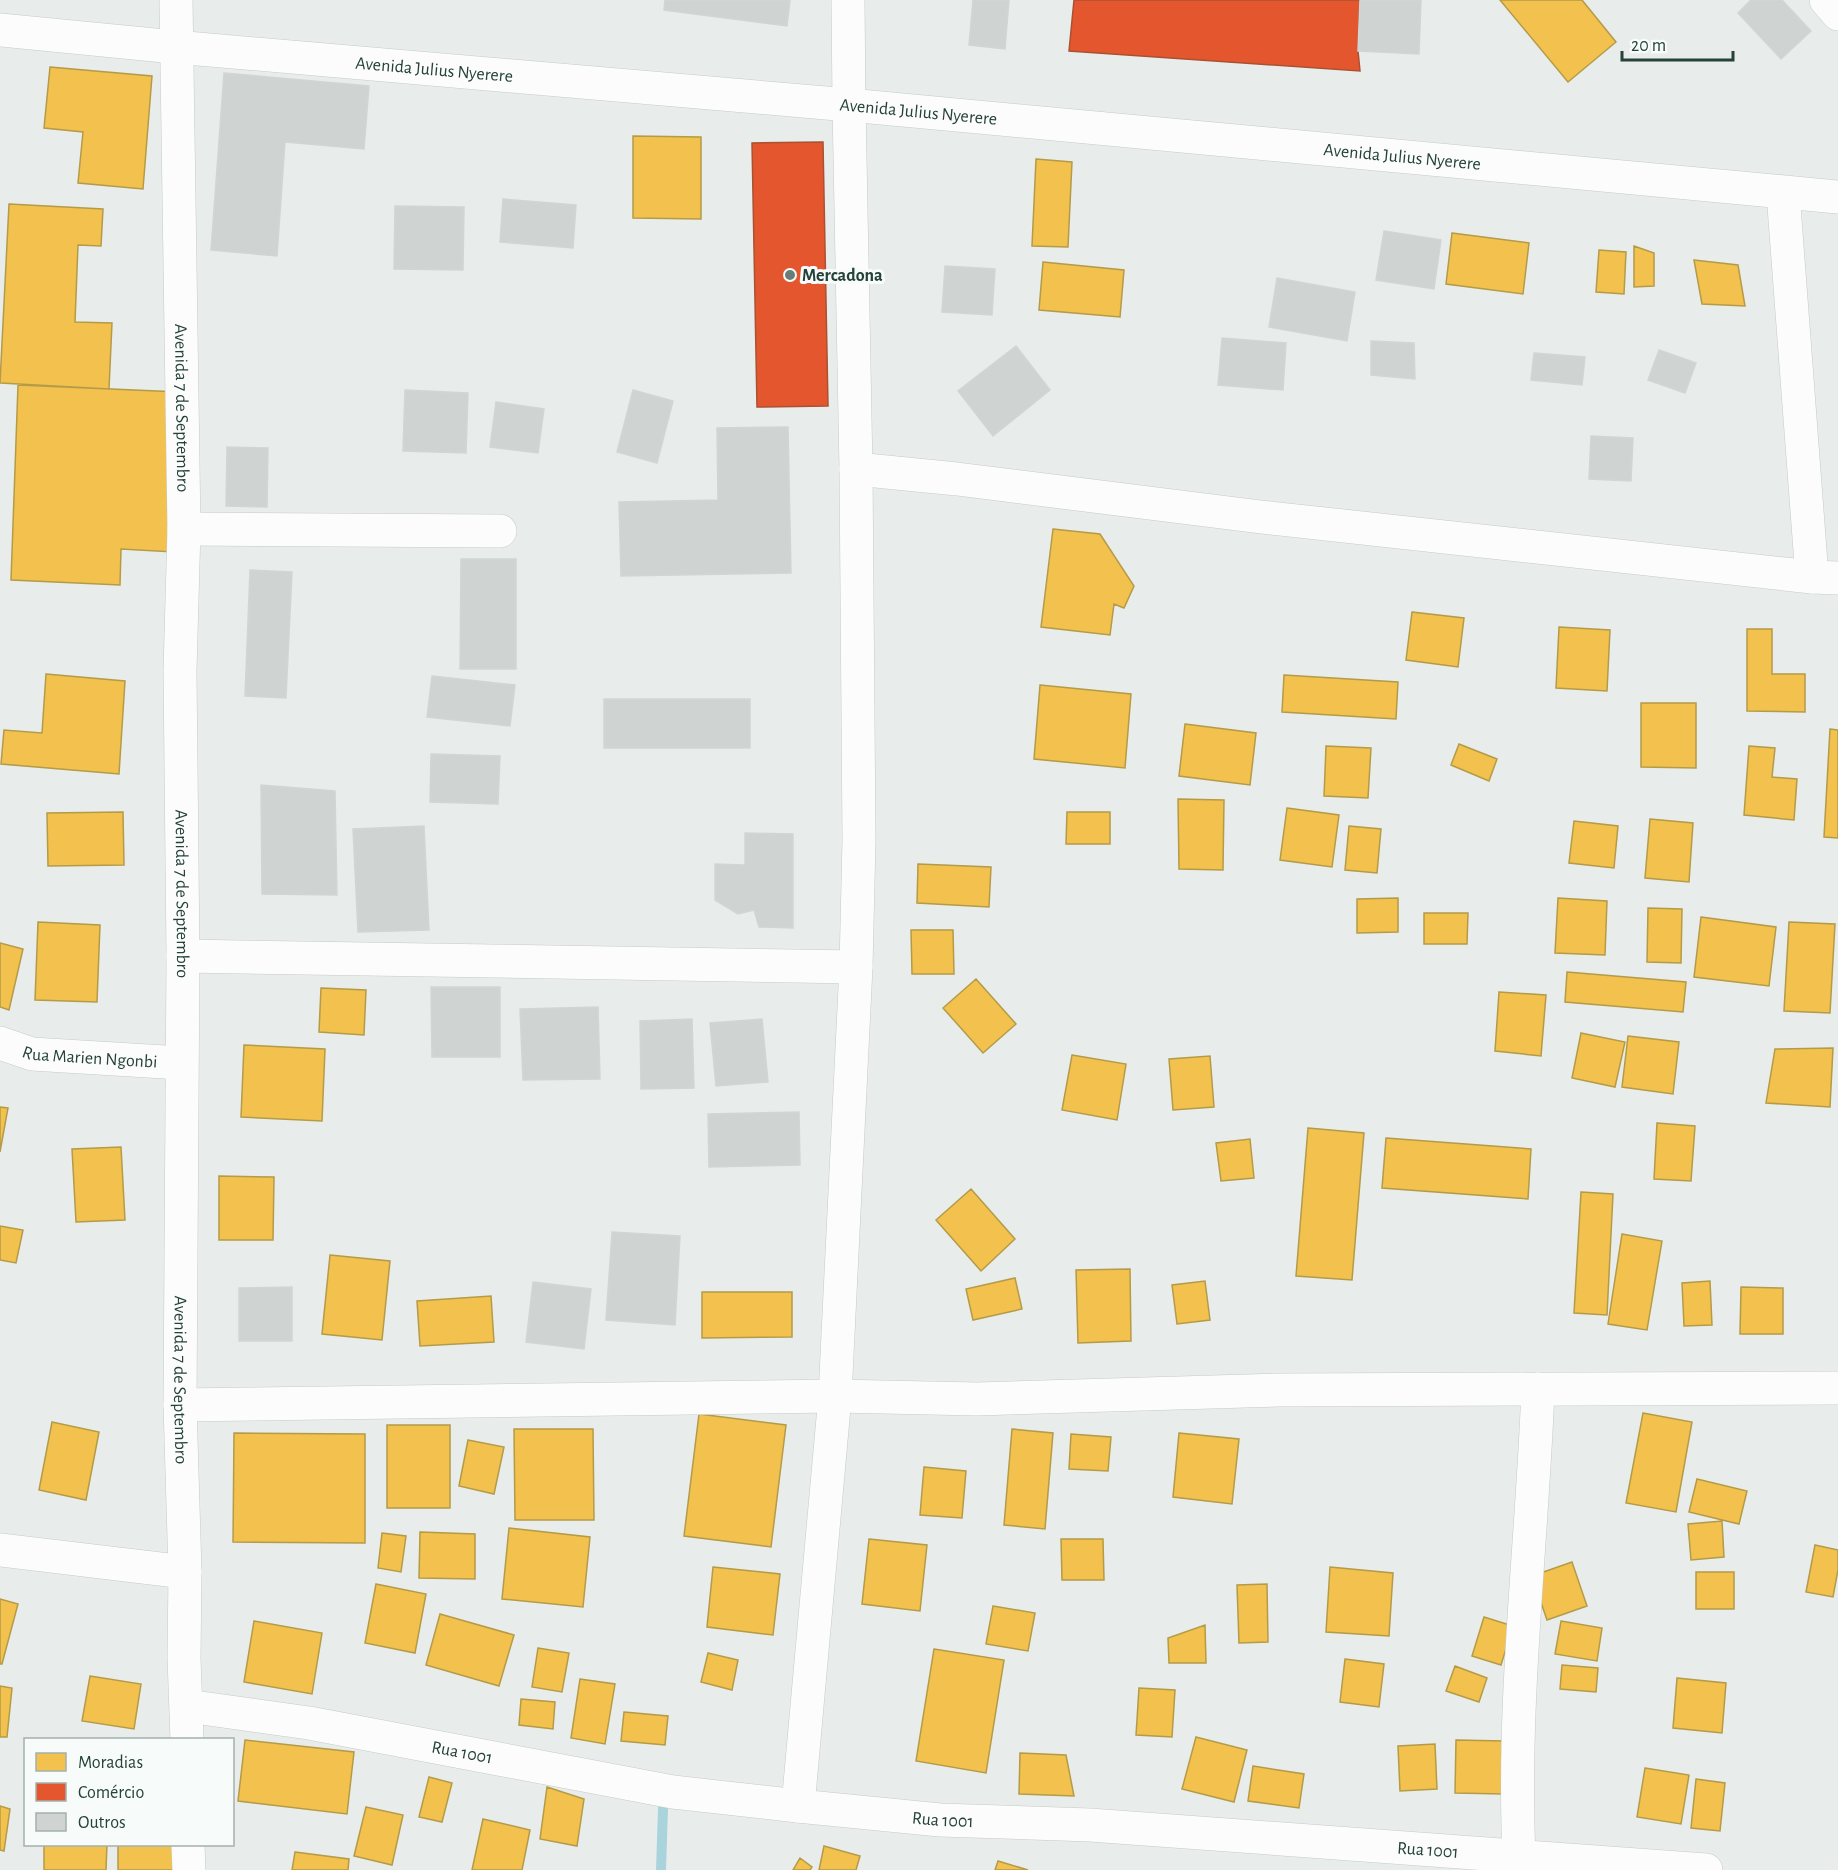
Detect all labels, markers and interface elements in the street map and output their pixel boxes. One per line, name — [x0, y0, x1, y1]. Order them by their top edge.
scale bar — [1622, 24, 1733, 62]
text: 20 m — [1631, 37, 1666, 55]
street label: Avenida Julius Nyerere — [355, 55, 514, 86]
street label: Avenida Julius Nyerere — [839, 96, 998, 129]
street label: Avenida Julius Nyerere — [1323, 141, 1482, 174]
place label: Mercadona — [802, 267, 883, 285]
marker: Mercadona — [783, 268, 797, 282]
street label: Avenida 7 de Septembro — [171, 323, 191, 493]
street label: Avenida 7 de Septembro — [171, 809, 191, 978]
street label: Rua Marien Ngonbi — [20, 1043, 158, 1072]
street label: Avenida 7 de Septembro — [170, 1295, 190, 1465]
legend — [24, 1738, 234, 1846]
street label: Rua 1001 — [430, 1738, 494, 1768]
text: Moradias — [78, 1754, 143, 1772]
text: Comércio — [78, 1784, 144, 1802]
street label: Rua 1001 — [911, 1809, 974, 1831]
text: Outros — [78, 1814, 126, 1832]
street label: Rua 1001 — [1396, 1839, 1459, 1862]

